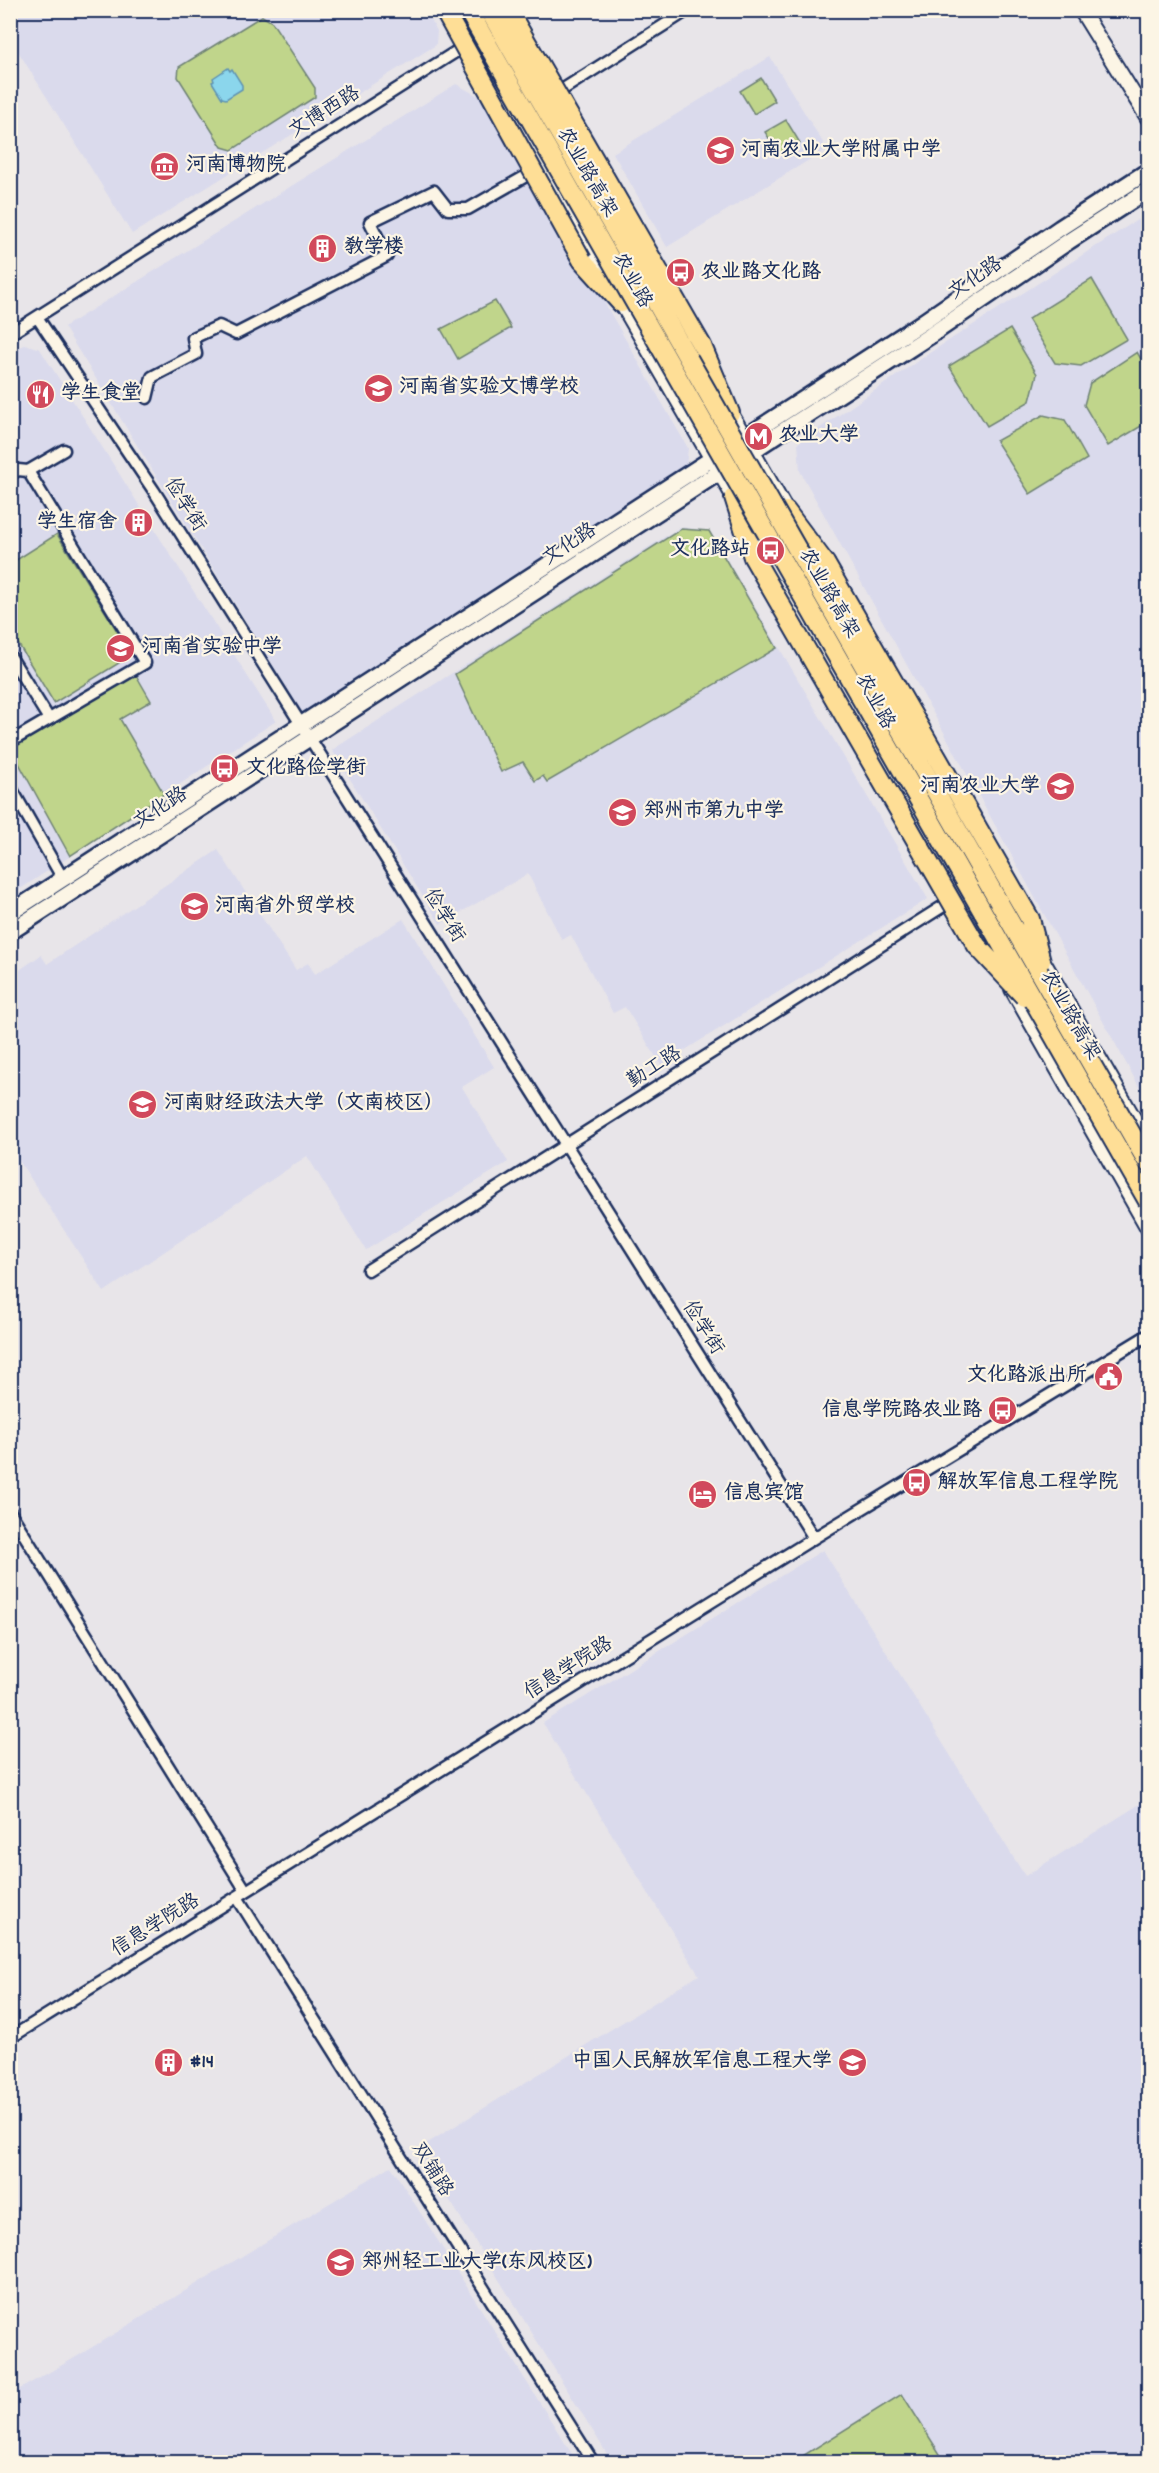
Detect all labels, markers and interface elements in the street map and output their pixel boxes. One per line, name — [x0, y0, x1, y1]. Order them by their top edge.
street label: 文博西路 — [284, 79, 367, 146]
street label: 农业路高架 — [549, 123, 623, 223]
school or university icon: 河南农业大学附属中学 — [704, 135, 736, 167]
place label: 河南农业大学附属中学 — [741, 137, 941, 165]
museum icon: 河南博物院 — [149, 150, 181, 182]
place label: 河南博物院 — [186, 152, 286, 180]
building icon: 教学楼 — [307, 232, 339, 264]
place label: 教学楼 — [344, 234, 404, 262]
street label: 农业路 — [604, 248, 659, 315]
street label: 文化路 — [943, 250, 1010, 307]
bus stop icon: 农业路文化路 — [664, 257, 696, 289]
place label: 农业路文化路 — [701, 259, 821, 287]
school or university icon: 河南省实验文博学校 — [362, 372, 394, 404]
place label: 河南省实验文博学校 — [399, 374, 579, 402]
restaurant icon: 学生食堂 — [24, 378, 56, 410]
place label: 学生食堂 — [61, 380, 141, 408]
metro station icon: 农业大学 — [742, 420, 774, 452]
place label: 农业大学 — [779, 422, 859, 450]
street label: 俭学街 — [156, 472, 212, 538]
building icon: 学生宿舍 — [122, 507, 154, 539]
place label: 学生宿舍 — [37, 509, 117, 537]
street label: 文化路 — [537, 516, 604, 573]
bus stop icon: 文化路站 — [755, 534, 787, 566]
place label: 文化路站 — [670, 536, 750, 564]
street label: 农业路高架 — [791, 544, 865, 644]
school or university icon: 河南省实验中学 — [105, 632, 137, 664]
place label: 河南省实验中学 — [142, 634, 282, 662]
street label: 农业路 — [847, 669, 901, 736]
bus stop icon: 文化路俭学街 — [209, 753, 241, 785]
place label: 文化路俭学街 — [246, 755, 366, 783]
school or university icon: 河南农业大学 — [1045, 771, 1077, 803]
place label: 河南农业大学 — [920, 773, 1040, 801]
street label: 文化路 — [128, 780, 195, 837]
school or university icon: 郑州市第九中学 — [607, 796, 639, 828]
place label: 郑州市第九中学 — [644, 798, 784, 826]
street label: 俭学街 — [415, 883, 471, 949]
school or university icon: 河南省外贸学校 — [178, 891, 210, 923]
place label: 河南省外贸学校 — [215, 893, 355, 921]
street label: 农业路高架 — [1032, 966, 1106, 1066]
street label: 勤工路 — [622, 1040, 689, 1096]
school or university icon: 河南财经政法大学（文南校区） — [127, 1088, 159, 1120]
place label: 河南财经政法大学（文南校区） — [164, 1090, 444, 1118]
street label: 俭学街 — [674, 1295, 730, 1361]
public building icon: 文化路派出所 — [1092, 1360, 1124, 1392]
place label: 文化路派出所 — [967, 1362, 1087, 1390]
bus stop icon: 信息学院路农业路 — [987, 1395, 1019, 1427]
place label: 信息学院路农业路 — [822, 1397, 982, 1425]
bus stop icon: 解放军信息工程学院 — [901, 1467, 933, 1499]
place label: 解放军信息工程学院 — [938, 1469, 1118, 1497]
hotel icon: 信息宾馆 — [687, 1478, 719, 1510]
place label: 信息宾馆 — [724, 1480, 804, 1508]
street label: 信息学院路 — [519, 1630, 620, 1707]
street label: 信息学院路 — [106, 1887, 207, 1964]
school or university icon: 中国人民解放军信息工程大学 — [837, 2046, 869, 2078]
building icon: #14 — [153, 2047, 185, 2079]
place label: 中国人民解放军信息工程大学 — [572, 2048, 832, 2076]
place label: #14 — [190, 2049, 214, 2077]
street label: 双铺路 — [403, 2137, 459, 2204]
school or university icon: 郑州轻工业大学(东风校区) — [325, 2247, 357, 2279]
place label: 郑州轻工业大学(东风校区) — [362, 2249, 592, 2277]

